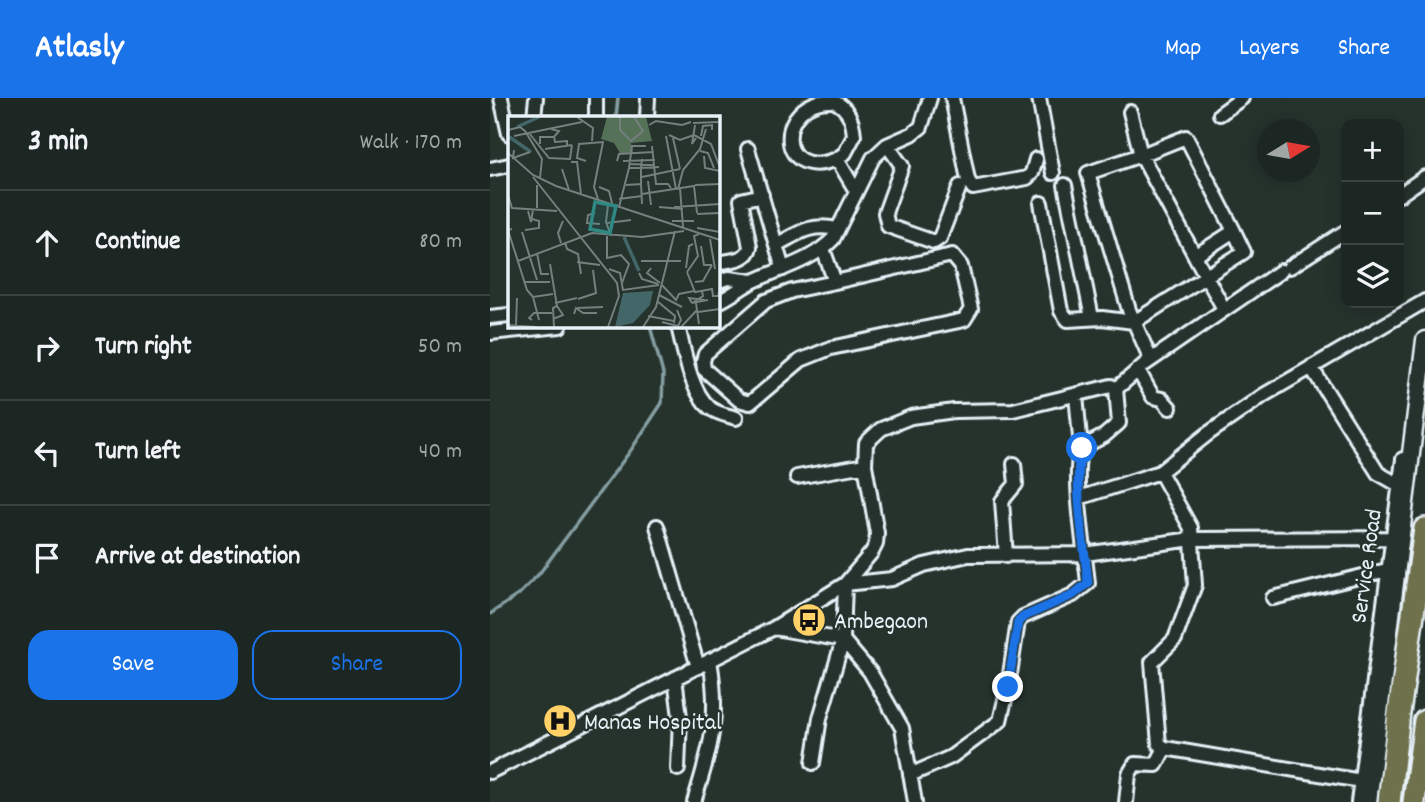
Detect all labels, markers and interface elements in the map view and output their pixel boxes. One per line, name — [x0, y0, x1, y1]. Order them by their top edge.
text: Atlasly — [35, 26, 124, 73]
text: Map — [1165, 32, 1201, 66]
text: Layers — [1239, 32, 1300, 66]
text: Share — [1338, 32, 1390, 66]
inset map — [508, 116, 719, 327]
north arrow — [1257, 119, 1320, 182]
map controls — [1341, 119, 1404, 308]
button: + — [1341, 119, 1404, 182]
text: 3 min — [28, 122, 88, 165]
text: Walk · 170 m — [360, 127, 462, 160]
button: − — [1341, 182, 1404, 245]
icon: ahead — [28, 224, 66, 262]
text: Continue — [95, 224, 180, 261]
text: 80 m — [419, 226, 462, 259]
button: layers — [1341, 245, 1404, 308]
icon: right — [28, 329, 66, 367]
text: Turn right — [95, 329, 192, 366]
text: 50 m — [418, 331, 462, 364]
route start — [1066, 432, 1097, 463]
icon: left — [28, 434, 66, 472]
text: Turn left — [95, 434, 181, 471]
text: 40 m — [419, 436, 462, 469]
street label: Service Road — [1343, 507, 1393, 626]
icon: arrive — [28, 539, 66, 577]
text: Arrive at destination — [95, 539, 300, 576]
bus stop icon: Ambegaon — [790, 601, 828, 639]
place label: Ambegaon — [834, 606, 928, 640]
button: Save — [28, 630, 238, 700]
button: Share — [252, 630, 462, 700]
route end — [992, 671, 1023, 702]
hospital icon: Manas Hospital — [541, 702, 579, 740]
place label: Manas Hospital — [584, 707, 722, 741]

